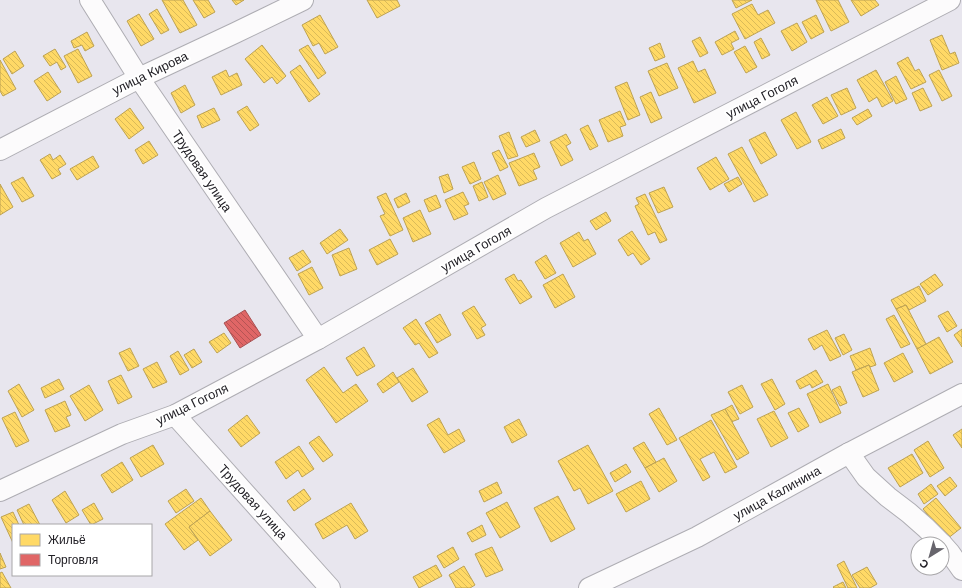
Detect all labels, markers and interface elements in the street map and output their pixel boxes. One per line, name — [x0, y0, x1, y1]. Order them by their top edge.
street label: улица Кирова — [109, 47, 191, 99]
street label: улица Гоголя — [723, 72, 801, 122]
street label: Трудовая улица — [168, 127, 236, 216]
street label: улица Гоголя — [438, 222, 514, 276]
street label: улица Гоголя — [153, 379, 231, 429]
street label: Трудовая улица — [215, 461, 292, 544]
street label: улица Калинина — [730, 462, 825, 524]
legend — [12, 524, 152, 576]
text: Жильё — [48, 532, 86, 548]
north arrow — [910, 536, 950, 576]
text: Торговля — [48, 552, 98, 568]
text: С — [917, 556, 931, 572]

